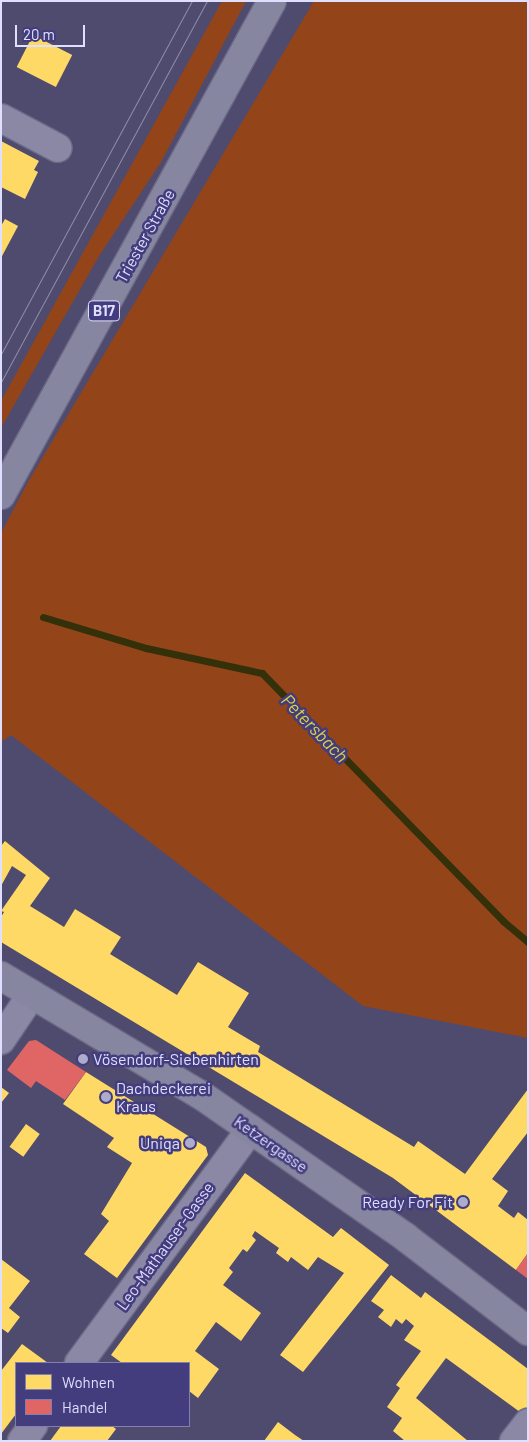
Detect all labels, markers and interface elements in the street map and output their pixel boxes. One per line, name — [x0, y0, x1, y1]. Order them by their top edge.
scale bar — [18, 15, 88, 47]
text: 20 m — [23, 25, 55, 43]
street label: Triester Straße — [111, 186, 179, 286]
road number: B17 — [88, 298, 120, 324]
water label: Petersbach — [277, 689, 353, 767]
place label: Vösendorf-Siebenhirten — [93, 1049, 259, 1069]
marker: Vösendorf-Siebenhirten — [77, 1053, 89, 1065]
place label: Dachdeckerei Kraus — [116, 1078, 211, 1116]
marker: Dachdeckerei Kraus — [100, 1091, 112, 1103]
street label: Ketzergasse — [230, 1112, 312, 1176]
place label: Uniqa — [140, 1133, 180, 1153]
marker: Uniqa — [184, 1137, 196, 1149]
street label: Leo-Mathauser-Gasse — [112, 1178, 218, 1314]
place label: Ready For Fit — [362, 1192, 453, 1212]
marker: Ready For Fit — [457, 1196, 469, 1208]
legend — [15, 1362, 190, 1427]
text: Wohnen — [62, 1373, 115, 1391]
text: Handel — [62, 1398, 107, 1416]

